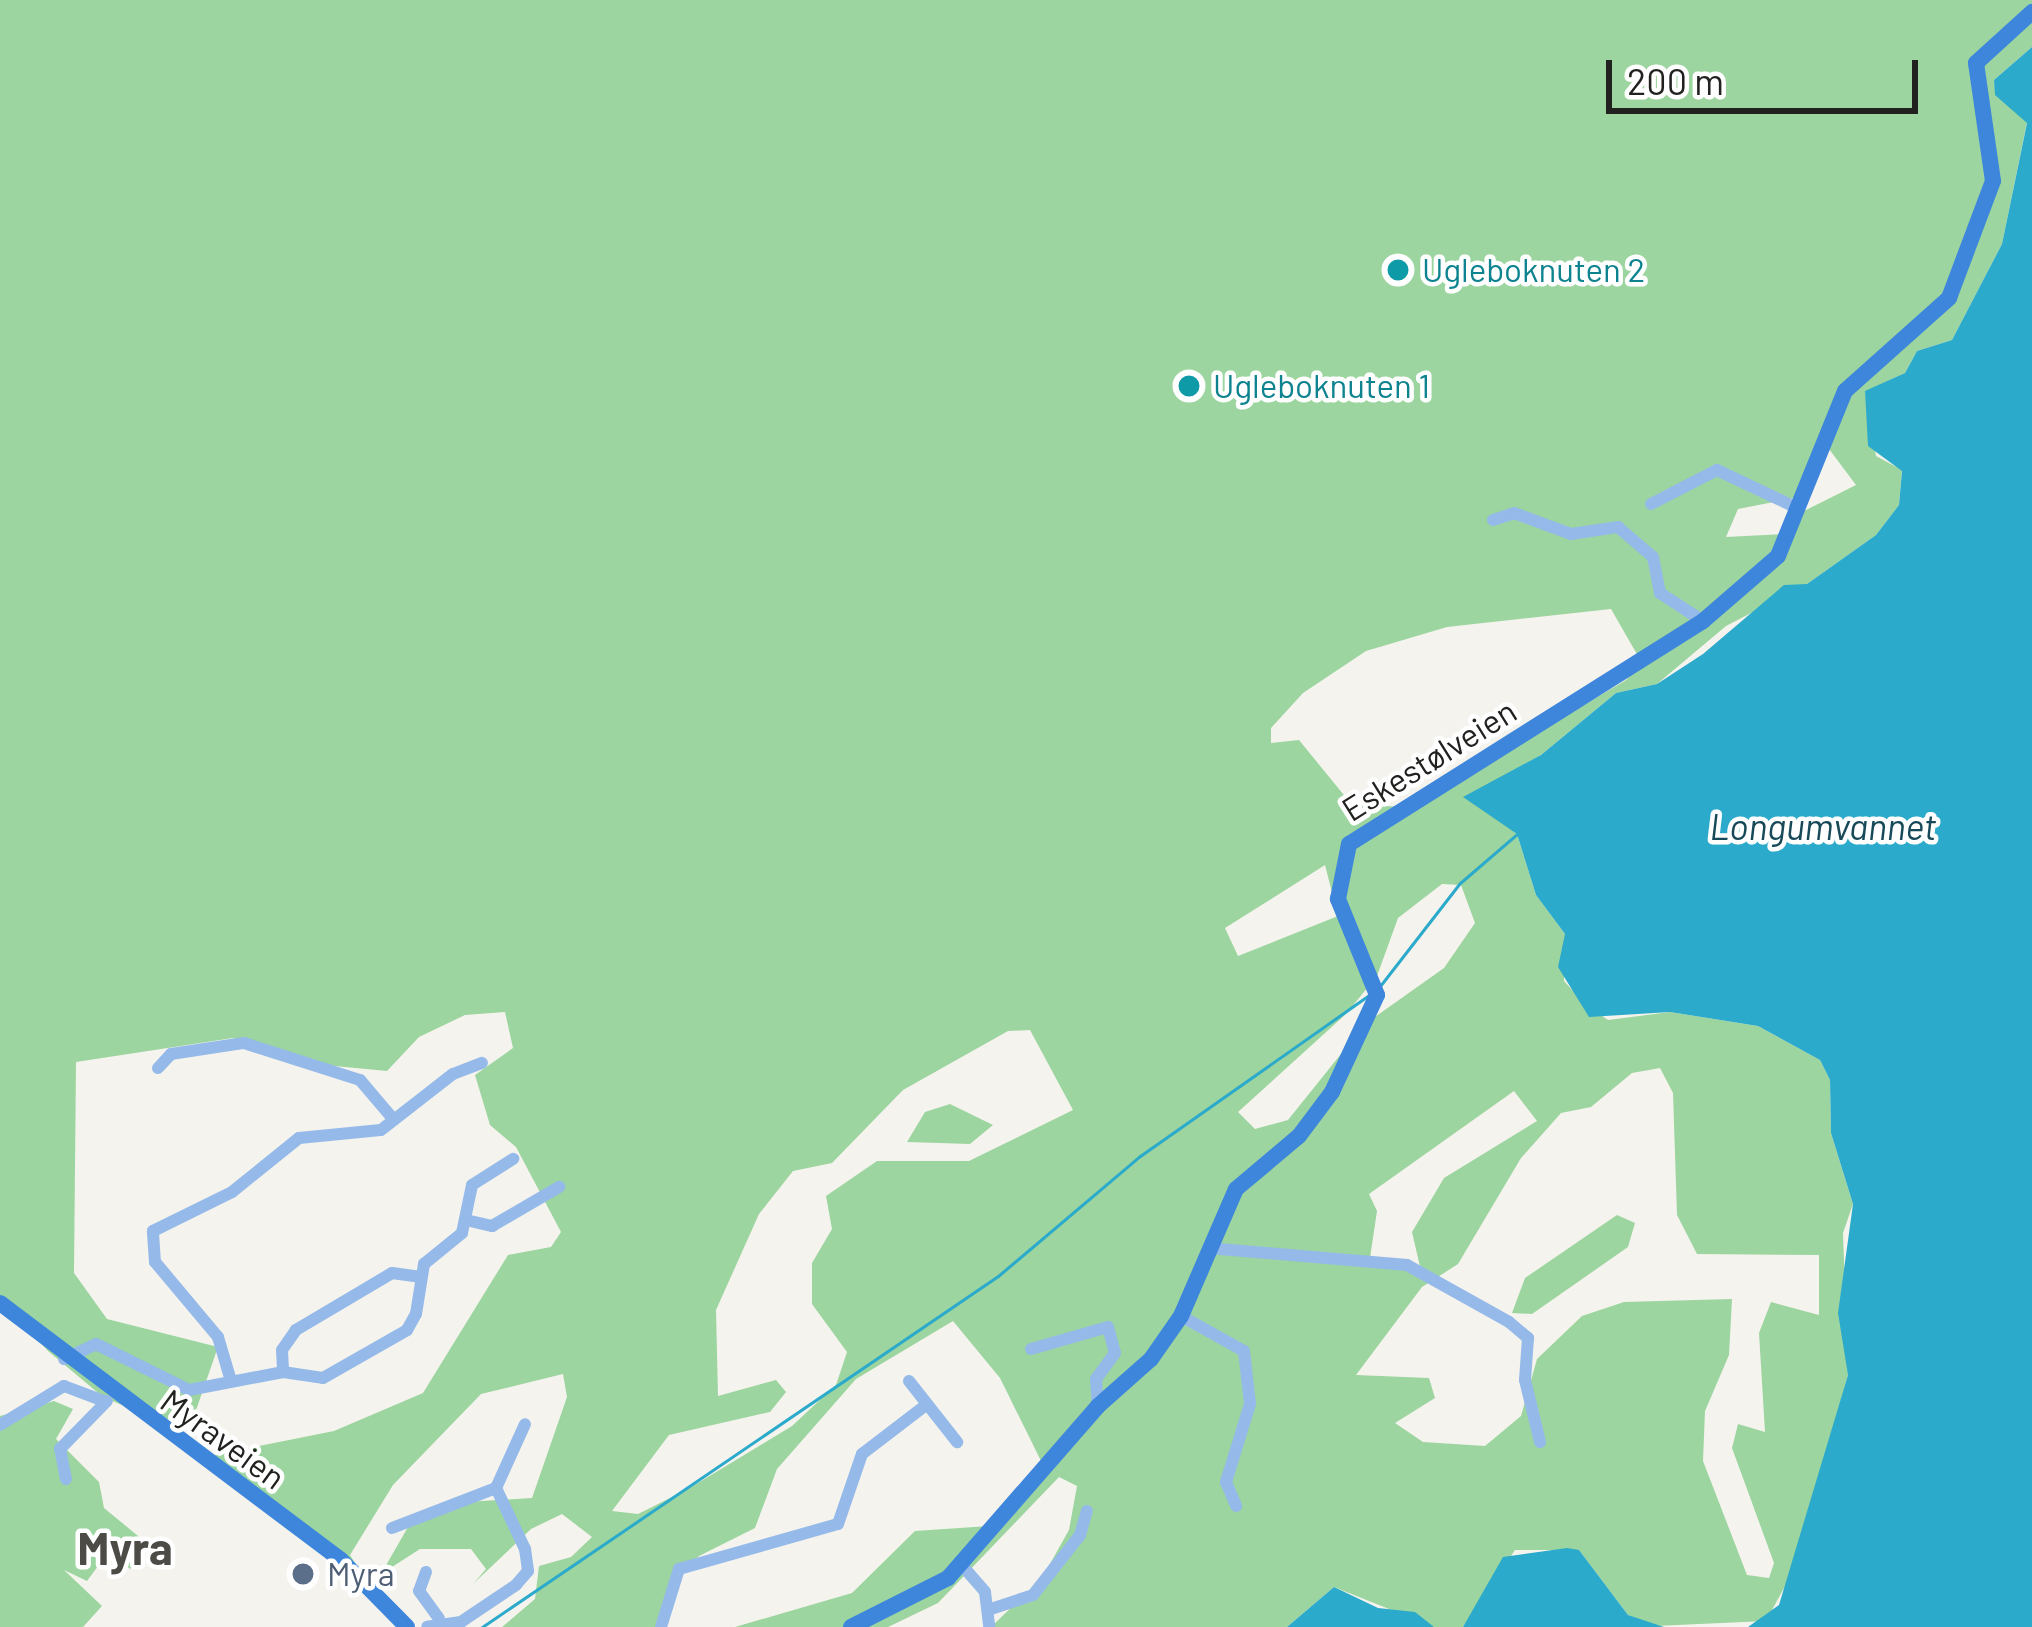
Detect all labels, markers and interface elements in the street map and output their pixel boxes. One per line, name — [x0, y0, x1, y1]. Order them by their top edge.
scale bar — [1612, 36, 1924, 110]
text: 200 m — [1627, 59, 1724, 102]
place label: Ugleboknuten 2 — [1422, 250, 1645, 290]
marker: Ugleboknuten 2 — [1385, 257, 1411, 283]
place label: Ugleboknuten 1 — [1213, 366, 1430, 406]
marker: Ugleboknuten 1 — [1176, 373, 1202, 399]
street label: Eskestølveien — [1335, 691, 1523, 829]
water label: Longumvannet — [1710, 804, 1936, 848]
street label: Myraveien — [153, 1381, 293, 1497]
district label: Myra — [77, 1521, 173, 1575]
place label: Myra — [327, 1554, 395, 1594]
marker: Myra — [290, 1561, 316, 1587]

